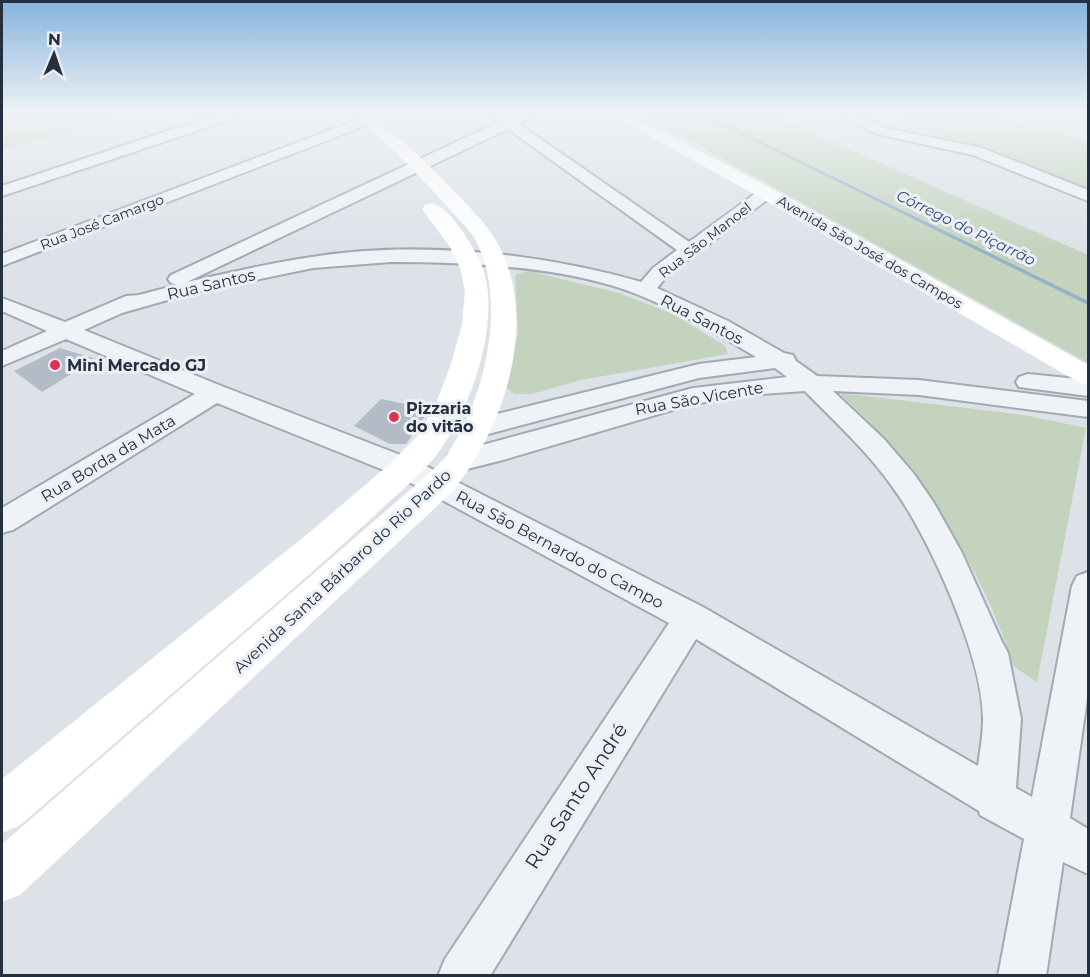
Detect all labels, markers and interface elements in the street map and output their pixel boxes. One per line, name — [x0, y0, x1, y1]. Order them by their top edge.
north arrow — [24, 24, 84, 84]
text: N — [48, 30, 61, 49]
water label: Córrego do Piçarrão — [894, 186, 1039, 269]
street label: Rua José Camargo — [38, 190, 167, 254]
street label: Avenida São José dos Campos — [774, 191, 966, 313]
street label: Rua São Manoel — [655, 198, 755, 282]
street label: Rua Santos — [165, 265, 257, 304]
street label: Rua Santos — [657, 291, 746, 348]
place label: Mini Mercado GJ — [67, 356, 206, 375]
marker: Mini Mercado GJ — [48, 358, 62, 372]
street label: Rua São Vicente — [633, 378, 765, 419]
place label: Pizzaria do vitão — [406, 399, 474, 436]
marker: Pizzaria do vitão — [387, 410, 401, 424]
street label: Rua Borda da Mata — [38, 411, 179, 506]
street label: Avenida Santa Bárbaro do Rio Pardo — [230, 466, 455, 677]
street label: Rua São Bernardo do Campo — [453, 486, 667, 612]
street label: Rua Santo André — [520, 718, 632, 874]

